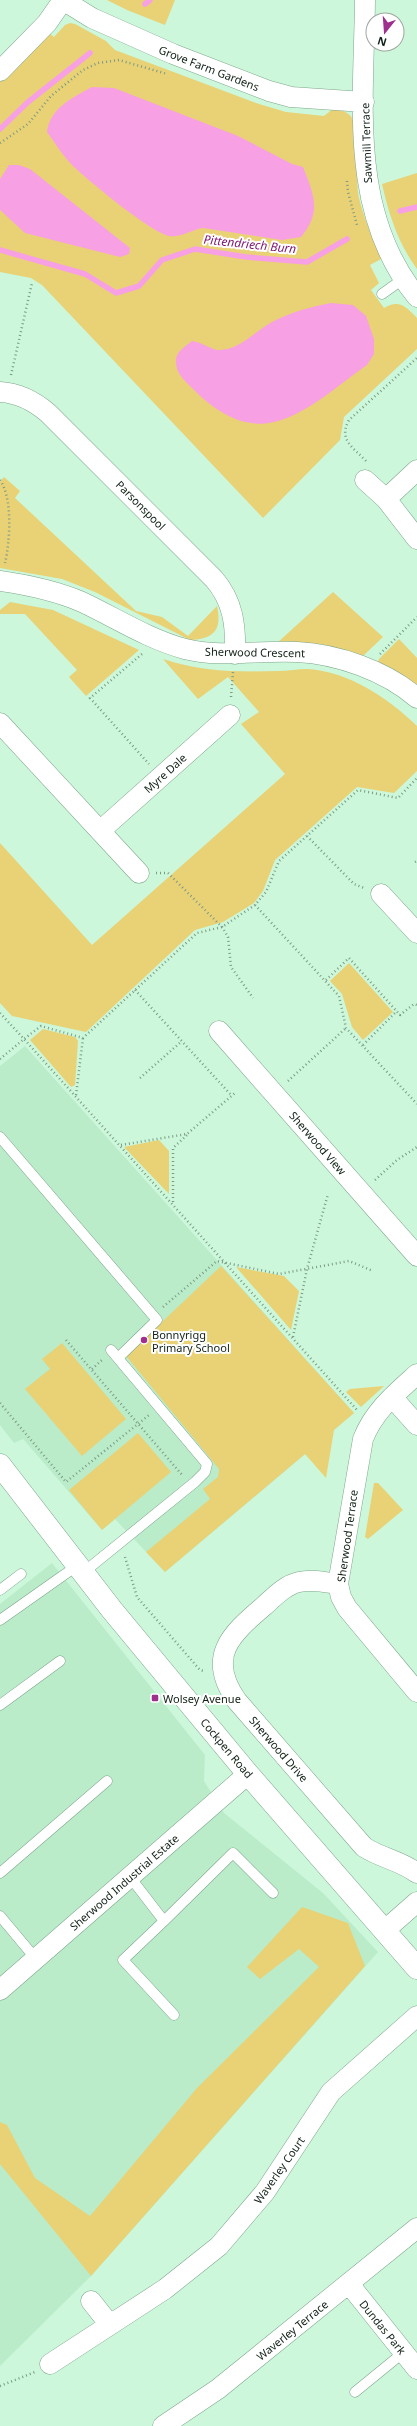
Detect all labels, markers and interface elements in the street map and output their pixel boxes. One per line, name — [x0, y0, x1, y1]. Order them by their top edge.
north arrow — [365, 12, 405, 52]
text: N — [375, 34, 388, 51]
street label: Grove Farm Gardens — [157, 42, 261, 94]
street label: Sawmill Terrace — [357, 102, 375, 184]
water label: Pittendriech Burn — [203, 231, 297, 257]
street label: Parsonspool — [113, 477, 169, 533]
street label: Sherwood Crescent — [205, 644, 305, 660]
street label: Myre Dale — [141, 750, 189, 796]
street label: Sherwood View — [286, 1108, 350, 1178]
place label: Bonnyrigg Primary School — [152, 1327, 230, 1355]
marker: Bonnyrigg Primary School — [139, 1335, 149, 1345]
street label: Sherwood Terrace — [333, 1489, 361, 1583]
place label: Wolsey Avenue — [163, 1691, 241, 1706]
marker: Wolsey Avenue — [150, 1693, 160, 1703]
street label: Sherwood Drive — [246, 1713, 312, 1785]
street label: Cockpen Road — [198, 1715, 256, 1781]
street label: Sherwood Industrial Estate — [66, 1831, 182, 1933]
street label: Waverley Court — [250, 2133, 308, 2207]
street label: Waverley Terrace — [253, 2297, 331, 2363]
street label: Dundas Park — [356, 2297, 410, 2357]

